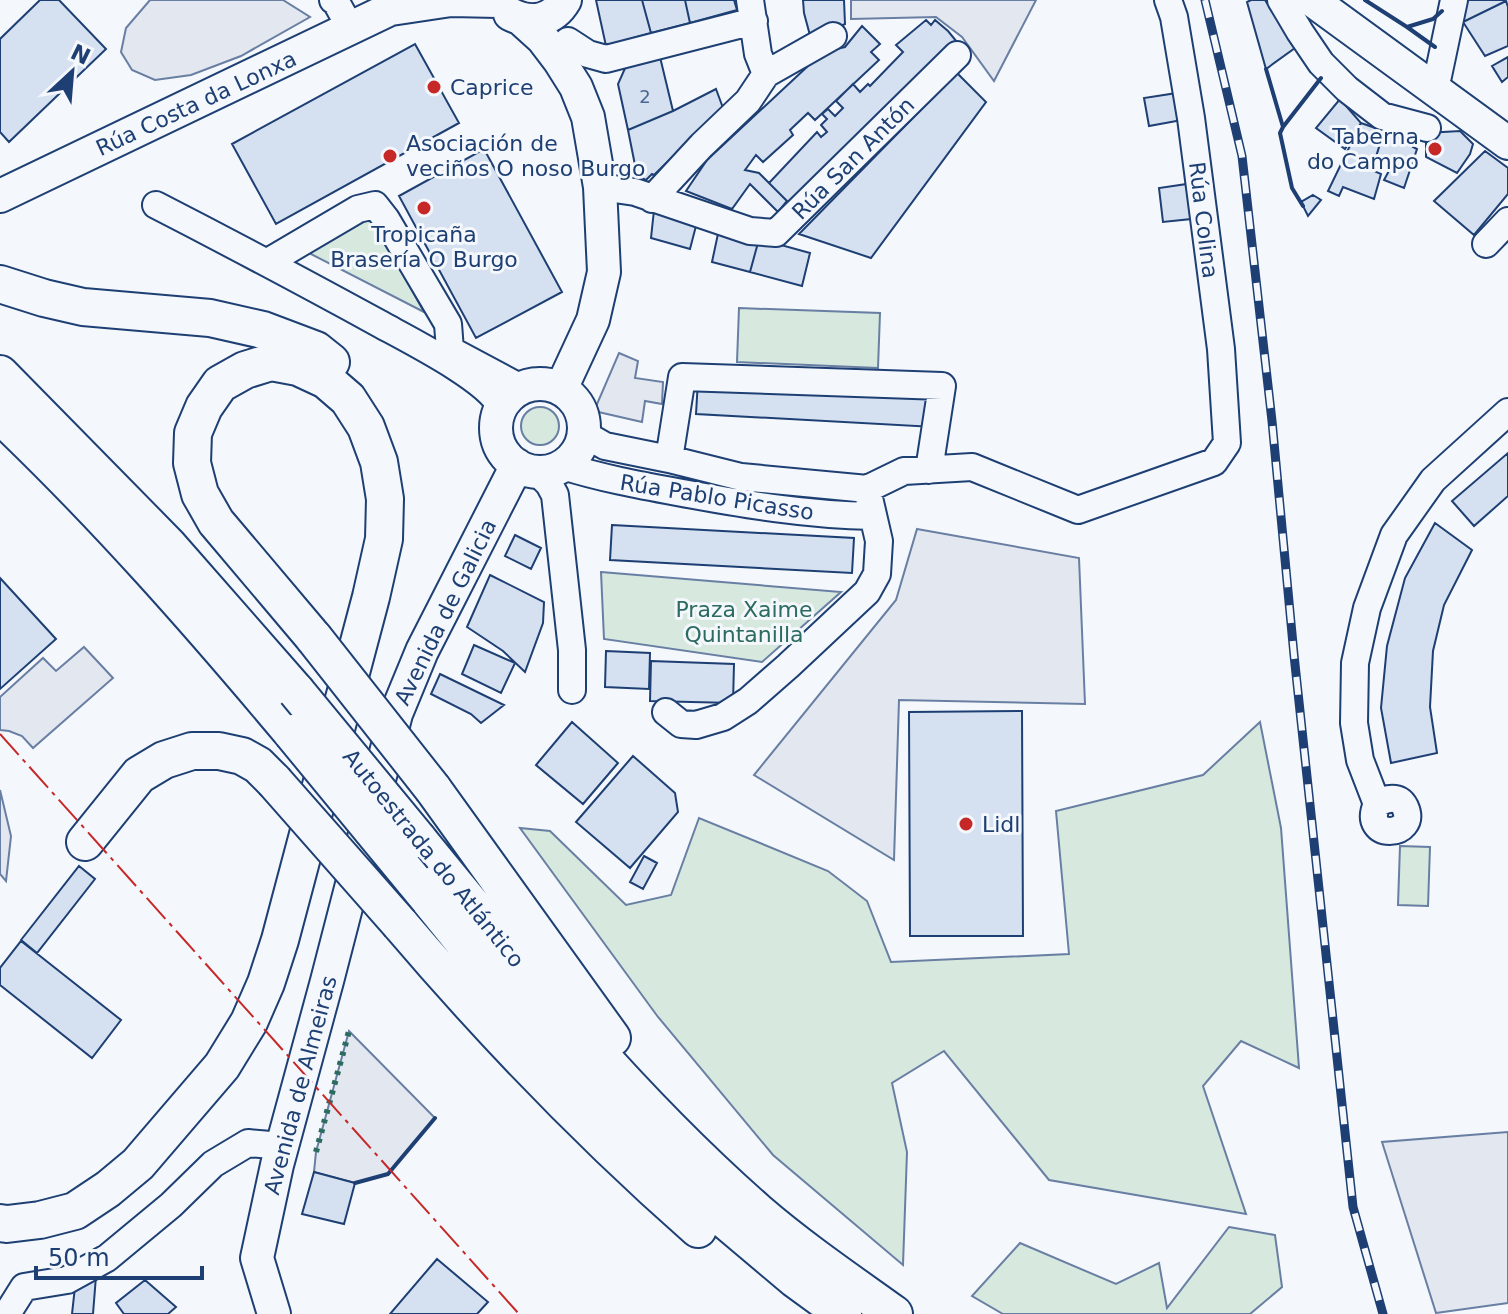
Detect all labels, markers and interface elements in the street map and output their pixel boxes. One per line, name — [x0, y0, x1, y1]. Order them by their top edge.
north arrow — [32, 32, 112, 112]
text: N — [67, 39, 94, 70]
street label: Rúa Costa da Lonxa — [92, 46, 300, 161]
place label: Caprice — [450, 75, 534, 100]
marker: Caprice — [425, 78, 443, 96]
house number: 2 — [639, 86, 651, 107]
street label: Rúa San Antón — [787, 92, 920, 225]
place label: Taberna do Campo — [1307, 124, 1419, 174]
place label: Asociación de veciños O noso Burgo — [406, 131, 645, 181]
marker: Taberna do Campo — [1426, 140, 1444, 158]
marker: Asociación de veciños O noso Burgo — [381, 147, 399, 165]
street label: Rúa Colina — [1184, 160, 1223, 280]
marker: Tropicaña Brasería O Burgo — [415, 199, 433, 217]
place label: Tropicaña Brasería O Burgo — [330, 222, 518, 272]
street label: Rúa Pablo Picasso — [618, 470, 816, 525]
street label: Avenida de Galicia — [390, 515, 501, 709]
park label: Praza Xaime Quintanilla — [675, 597, 813, 647]
street label: Autoestrada do Atlántico — [338, 744, 529, 972]
place label: Lidl — [982, 812, 1020, 837]
marker: Lidl — [957, 815, 975, 833]
street label: Avenida de Almeiras — [259, 973, 342, 1197]
scale bar — [36, 1230, 202, 1280]
text: 50 m — [48, 1244, 110, 1272]

